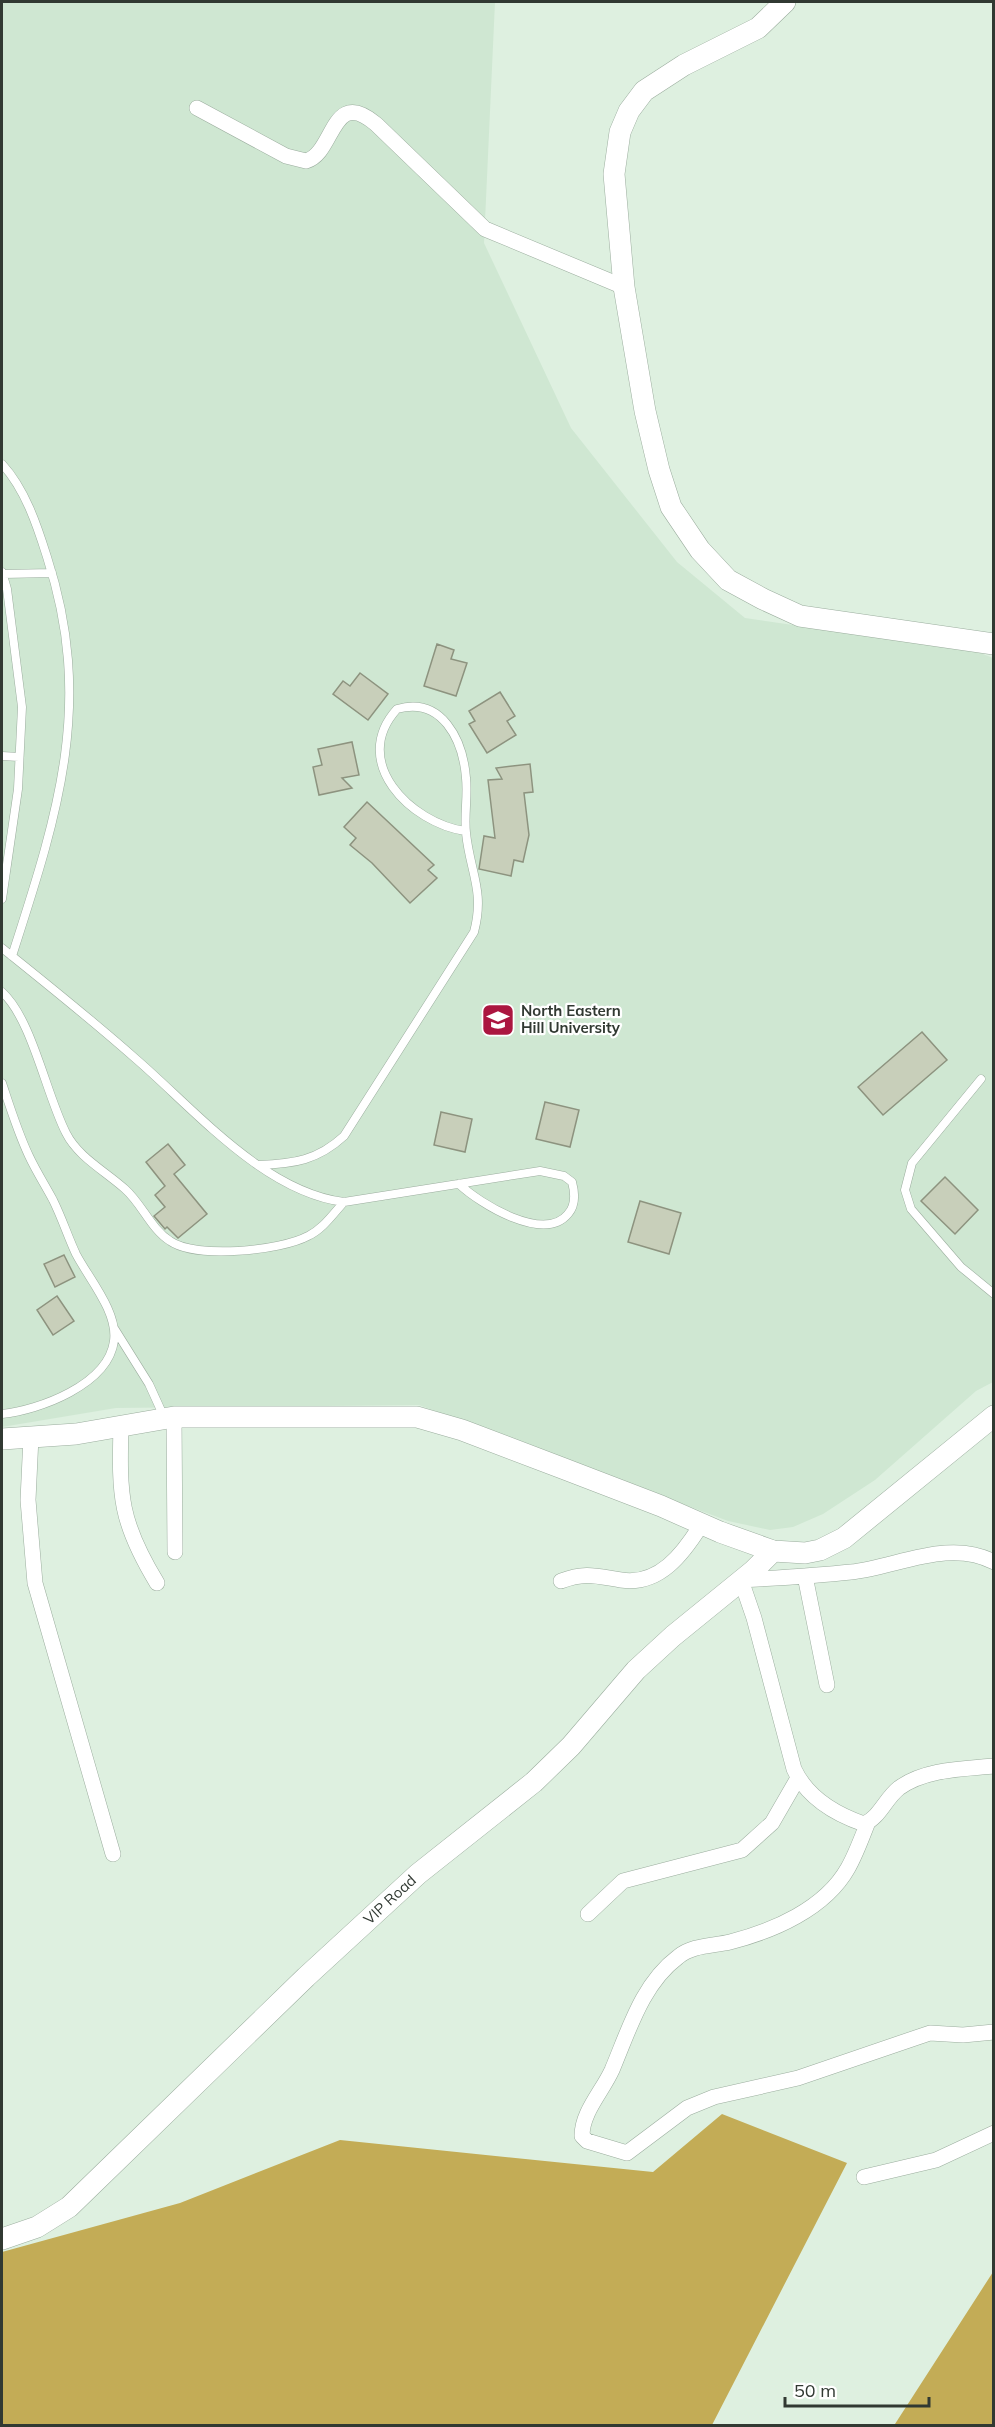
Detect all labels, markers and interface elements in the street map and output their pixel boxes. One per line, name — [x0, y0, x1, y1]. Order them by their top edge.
place label: North Eastern Hill University — [521, 1001, 621, 1037]
school or university icon: North Eastern Hill University — [480, 1002, 516, 1038]
street label: VIP Road — [359, 1871, 420, 1928]
scale bar — [785, 2370, 929, 2408]
text: 50 m — [794, 2379, 836, 2402]

